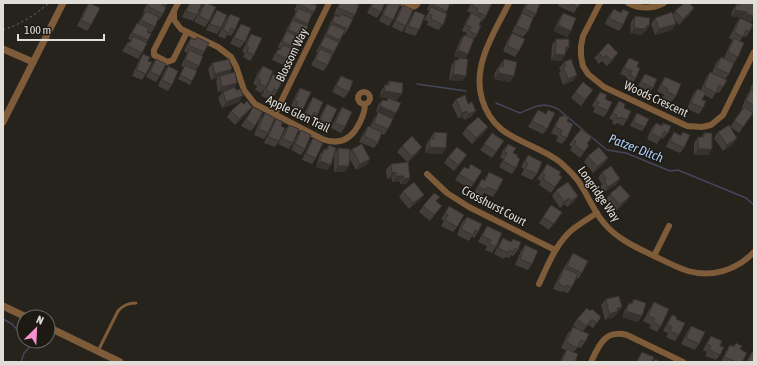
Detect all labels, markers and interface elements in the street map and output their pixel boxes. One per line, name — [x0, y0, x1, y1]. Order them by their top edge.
scale bar — [18, 16, 104, 42]
text: 100 m — [24, 23, 51, 37]
street label: Blossom Way — [273, 26, 311, 84]
street label: Woods Crescent — [622, 78, 691, 120]
street label: Apple Glen Trail — [264, 93, 333, 136]
water label: Patzer Ditch — [607, 131, 666, 165]
street label: Longridge Way — [575, 164, 623, 224]
street label: Crosshurst Court — [459, 183, 529, 229]
north arrow — [16, 309, 56, 349]
text: N — [35, 313, 45, 327]

